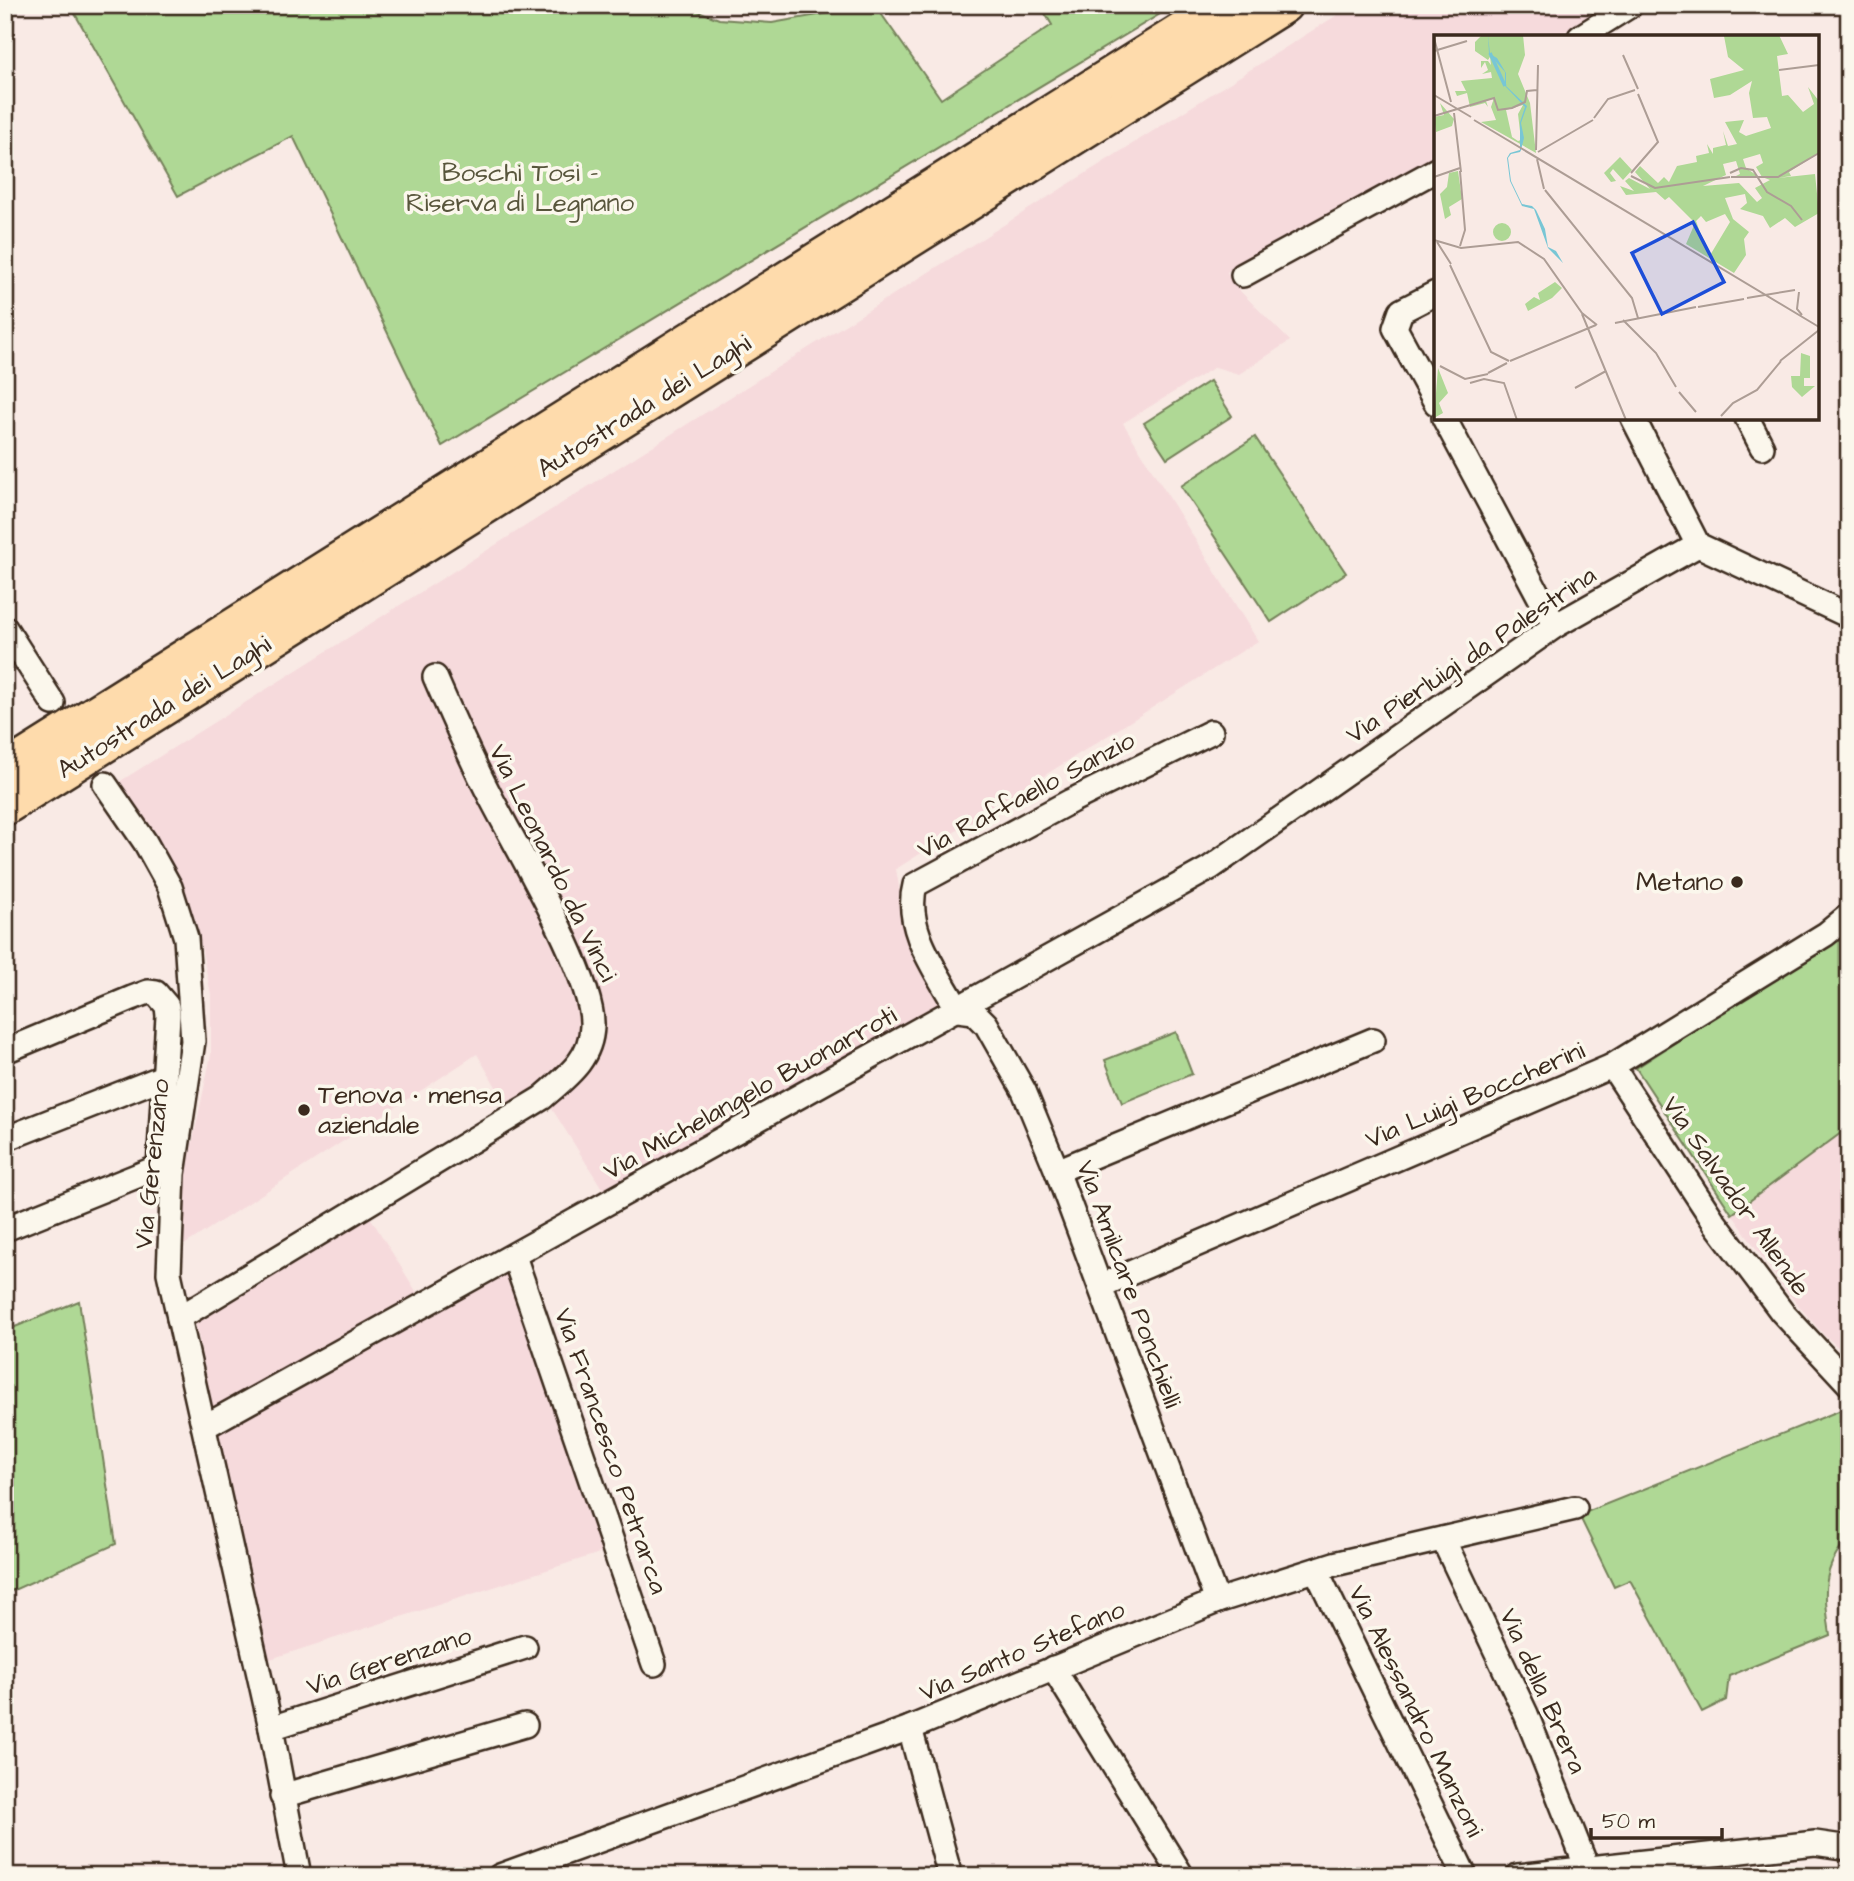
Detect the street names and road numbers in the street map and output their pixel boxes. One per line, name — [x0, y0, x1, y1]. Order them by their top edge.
street label: Autostrada dei Laghi — [530, 325, 759, 488]
street label: Via Pierluigi da Palestrina — [1339, 558, 1604, 754]
street label: Autostrada dei Laghi — [50, 626, 279, 789]
street label: Via Raffaello Sanzio — [911, 722, 1141, 868]
street label: Via Leonardo da Vinci — [480, 738, 626, 988]
street label: Via Michelangelo Buonarroti — [597, 997, 904, 1190]
street label: Via Luigi Boccherini — [1360, 1033, 1591, 1159]
street label: Via Gerenzano — [125, 1077, 179, 1251]
street label: Via Salvador Allende — [1653, 1089, 1819, 1303]
street label: Via Amilcare Ponchielli — [1067, 1155, 1191, 1413]
street label: Via Francesco Petrarca — [545, 1303, 677, 1599]
street label: Via Alessandro Manzoni — [1339, 1579, 1493, 1843]
street label: Via Santo Stefano — [914, 1591, 1131, 1711]
street label: Via della Brera — [1490, 1603, 1596, 1779]
street label: Via Gerenzano — [302, 1617, 476, 1705]

